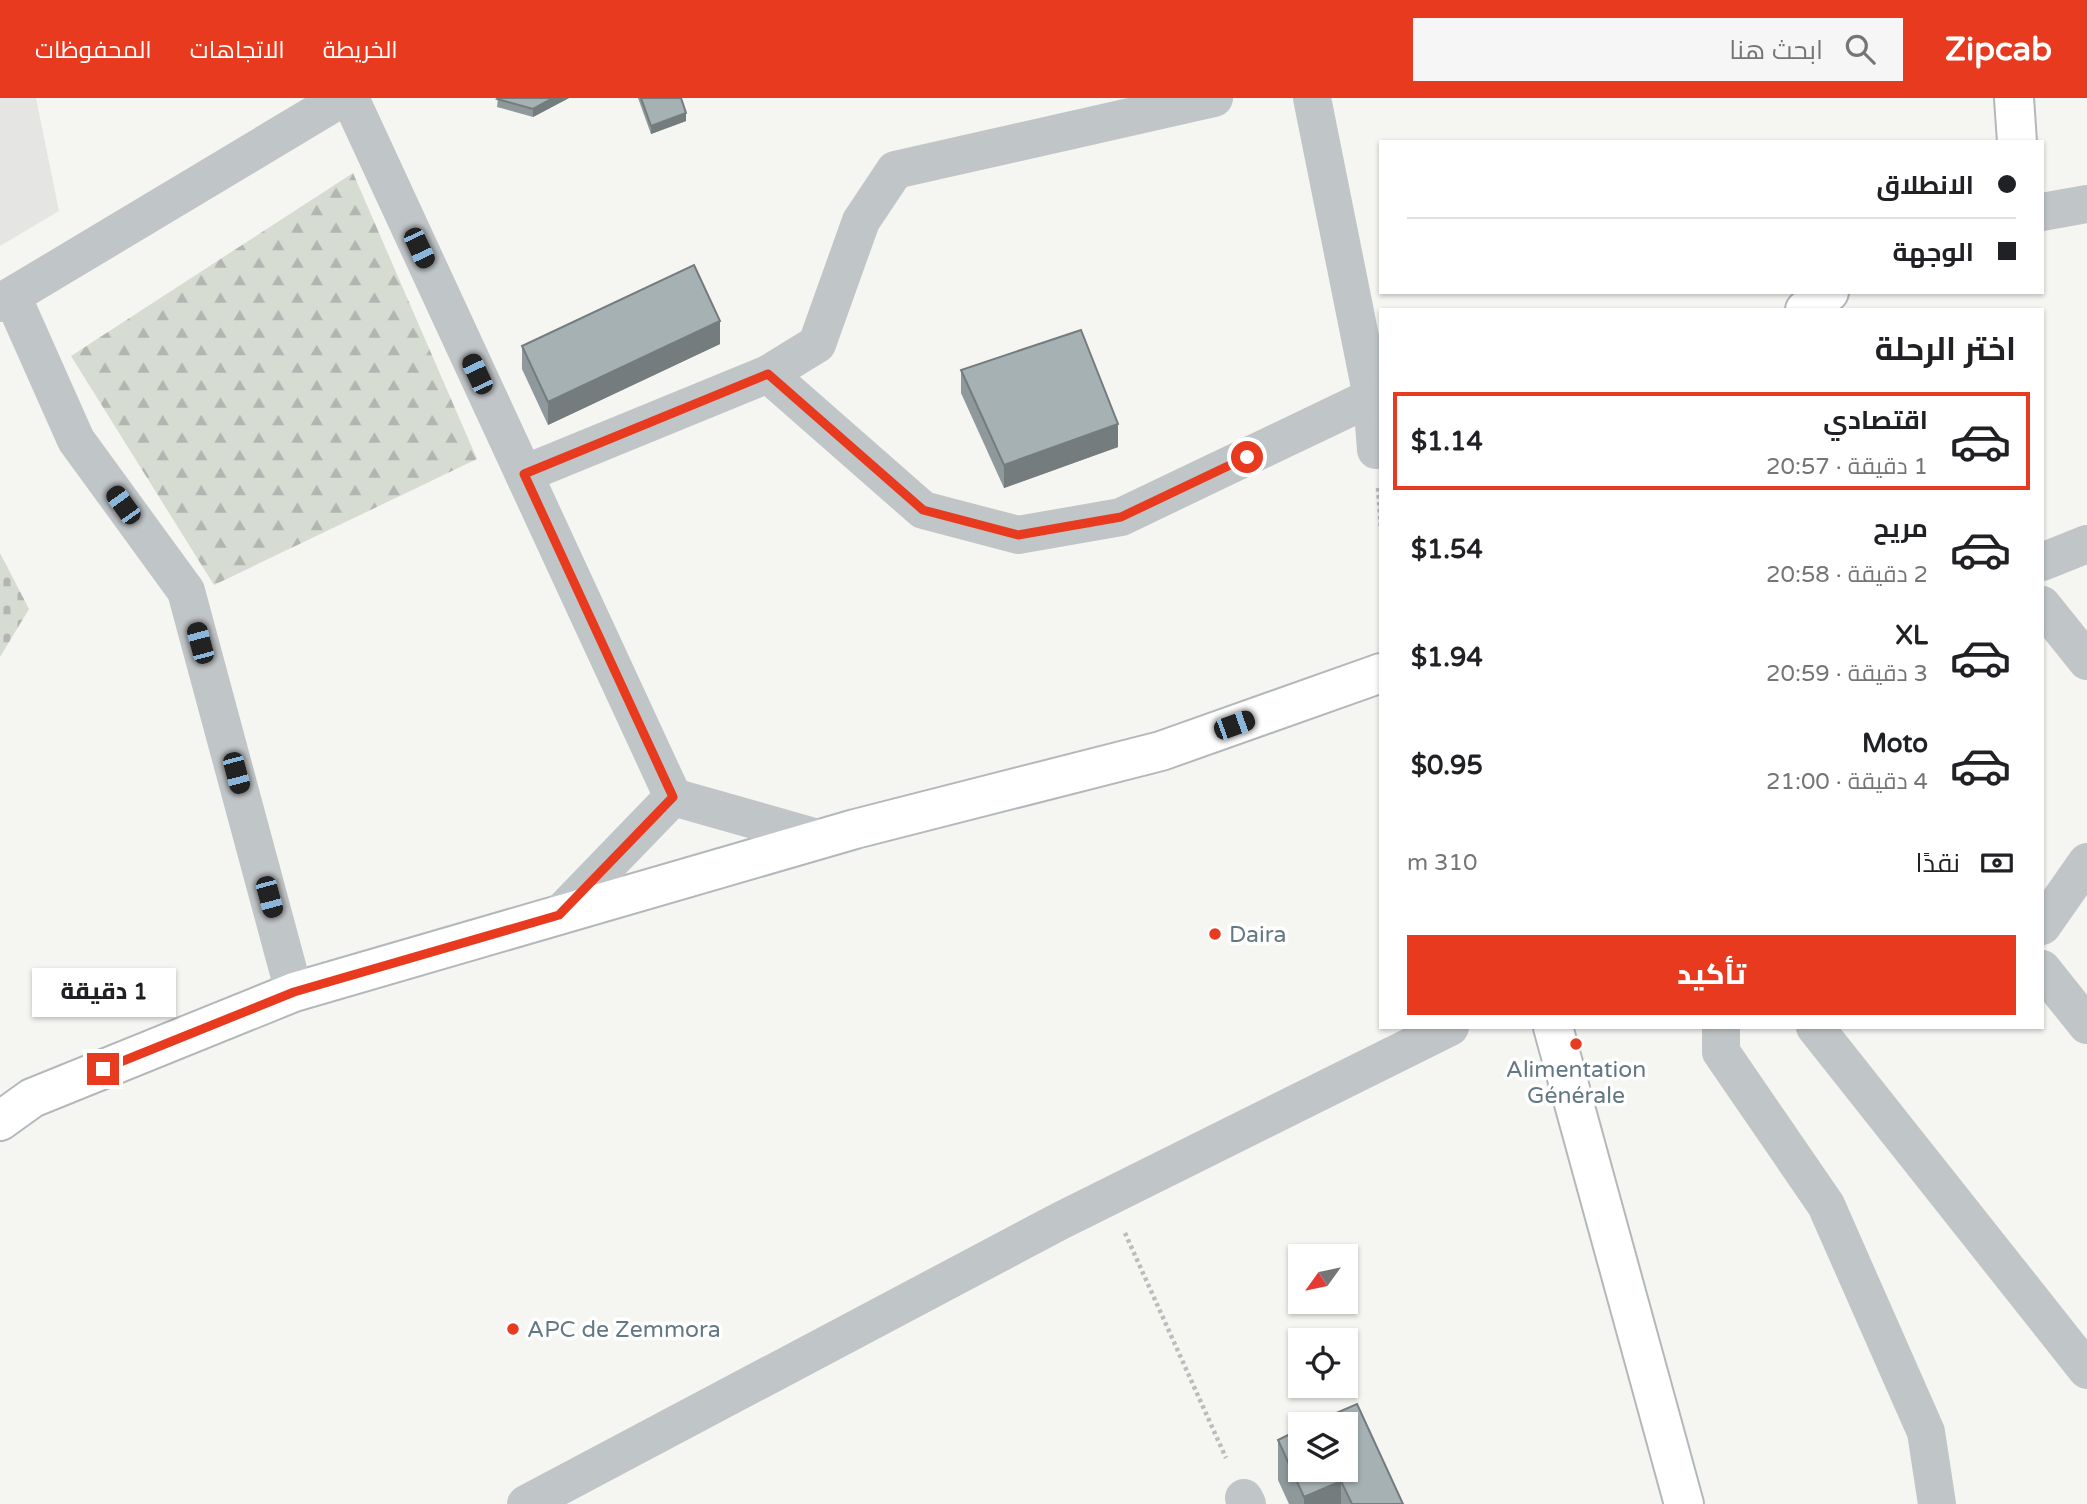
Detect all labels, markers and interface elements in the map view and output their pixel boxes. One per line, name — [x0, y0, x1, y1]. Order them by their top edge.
search box — [1413, 18, 1903, 81]
icon: search — [1841, 30, 1879, 68]
text: Zipcab — [1945, 30, 2052, 69]
text: ابحث هنا — [1729, 35, 1823, 66]
text: المحفوظات — [35, 36, 152, 65]
text: الاتجاهات — [190, 36, 285, 65]
text: الخريطة — [323, 36, 398, 65]
text: الانطلاق — [1876, 170, 1974, 201]
car — [401, 225, 438, 271]
text: الوجهة — [1893, 237, 1974, 268]
text: اختر الرحلة — [1875, 331, 2016, 369]
car — [459, 351, 496, 397]
text: اقتصادي — [1823, 405, 1928, 436]
icon: car — [1949, 410, 2012, 473]
text: $1.14 — [1411, 426, 1483, 457]
route start — [1231, 441, 1263, 473]
text: 1 دقيقة · 20:57 — [1766, 453, 1928, 481]
car — [103, 482, 144, 528]
text: مريح — [1873, 513, 1928, 544]
icon: car — [1949, 518, 2012, 581]
text: $1.54 — [1411, 534, 1483, 565]
text: 2 دقيقة · 20:58 — [1766, 561, 1928, 589]
car — [185, 620, 216, 666]
text: XL — [1896, 620, 1928, 651]
icon: car — [1949, 626, 2012, 689]
text: $1.94 — [1411, 642, 1483, 673]
text: 3 دقيقة · 20:59 — [1766, 660, 1928, 688]
car — [1211, 708, 1258, 742]
text: Moto — [1862, 728, 1928, 759]
icon: car — [1949, 734, 2012, 797]
car — [221, 750, 252, 796]
text: $0.95 — [1411, 750, 1483, 781]
text: 4 دقيقة · 21:00 — [1766, 768, 1928, 796]
icon: cash — [1978, 844, 2016, 882]
text: نقدًا — [1916, 848, 1960, 879]
text: 310 m — [1407, 849, 1477, 877]
car — [254, 874, 285, 920]
place label: Daira — [1229, 921, 1286, 949]
marker: Daira — [1207, 926, 1223, 942]
button: تأكيد — [1407, 935, 2016, 1015]
callout: 1 دقيقة — [31, 968, 175, 1016]
text: 1 دقيقة — [60, 978, 148, 1006]
marker: Alimentation Générale — [1568, 1036, 1584, 1052]
route end — [87, 1053, 119, 1085]
place label: Alimentation Générale — [1506, 1056, 1646, 1110]
north arrow — [1288, 1244, 1358, 1314]
map controls — [1288, 1244, 1358, 1482]
place label: APC de Zemmora — [527, 1316, 721, 1344]
marker: APC de Zemmora — [505, 1321, 521, 1337]
button: locate — [1288, 1328, 1358, 1398]
button: layers — [1288, 1412, 1358, 1482]

